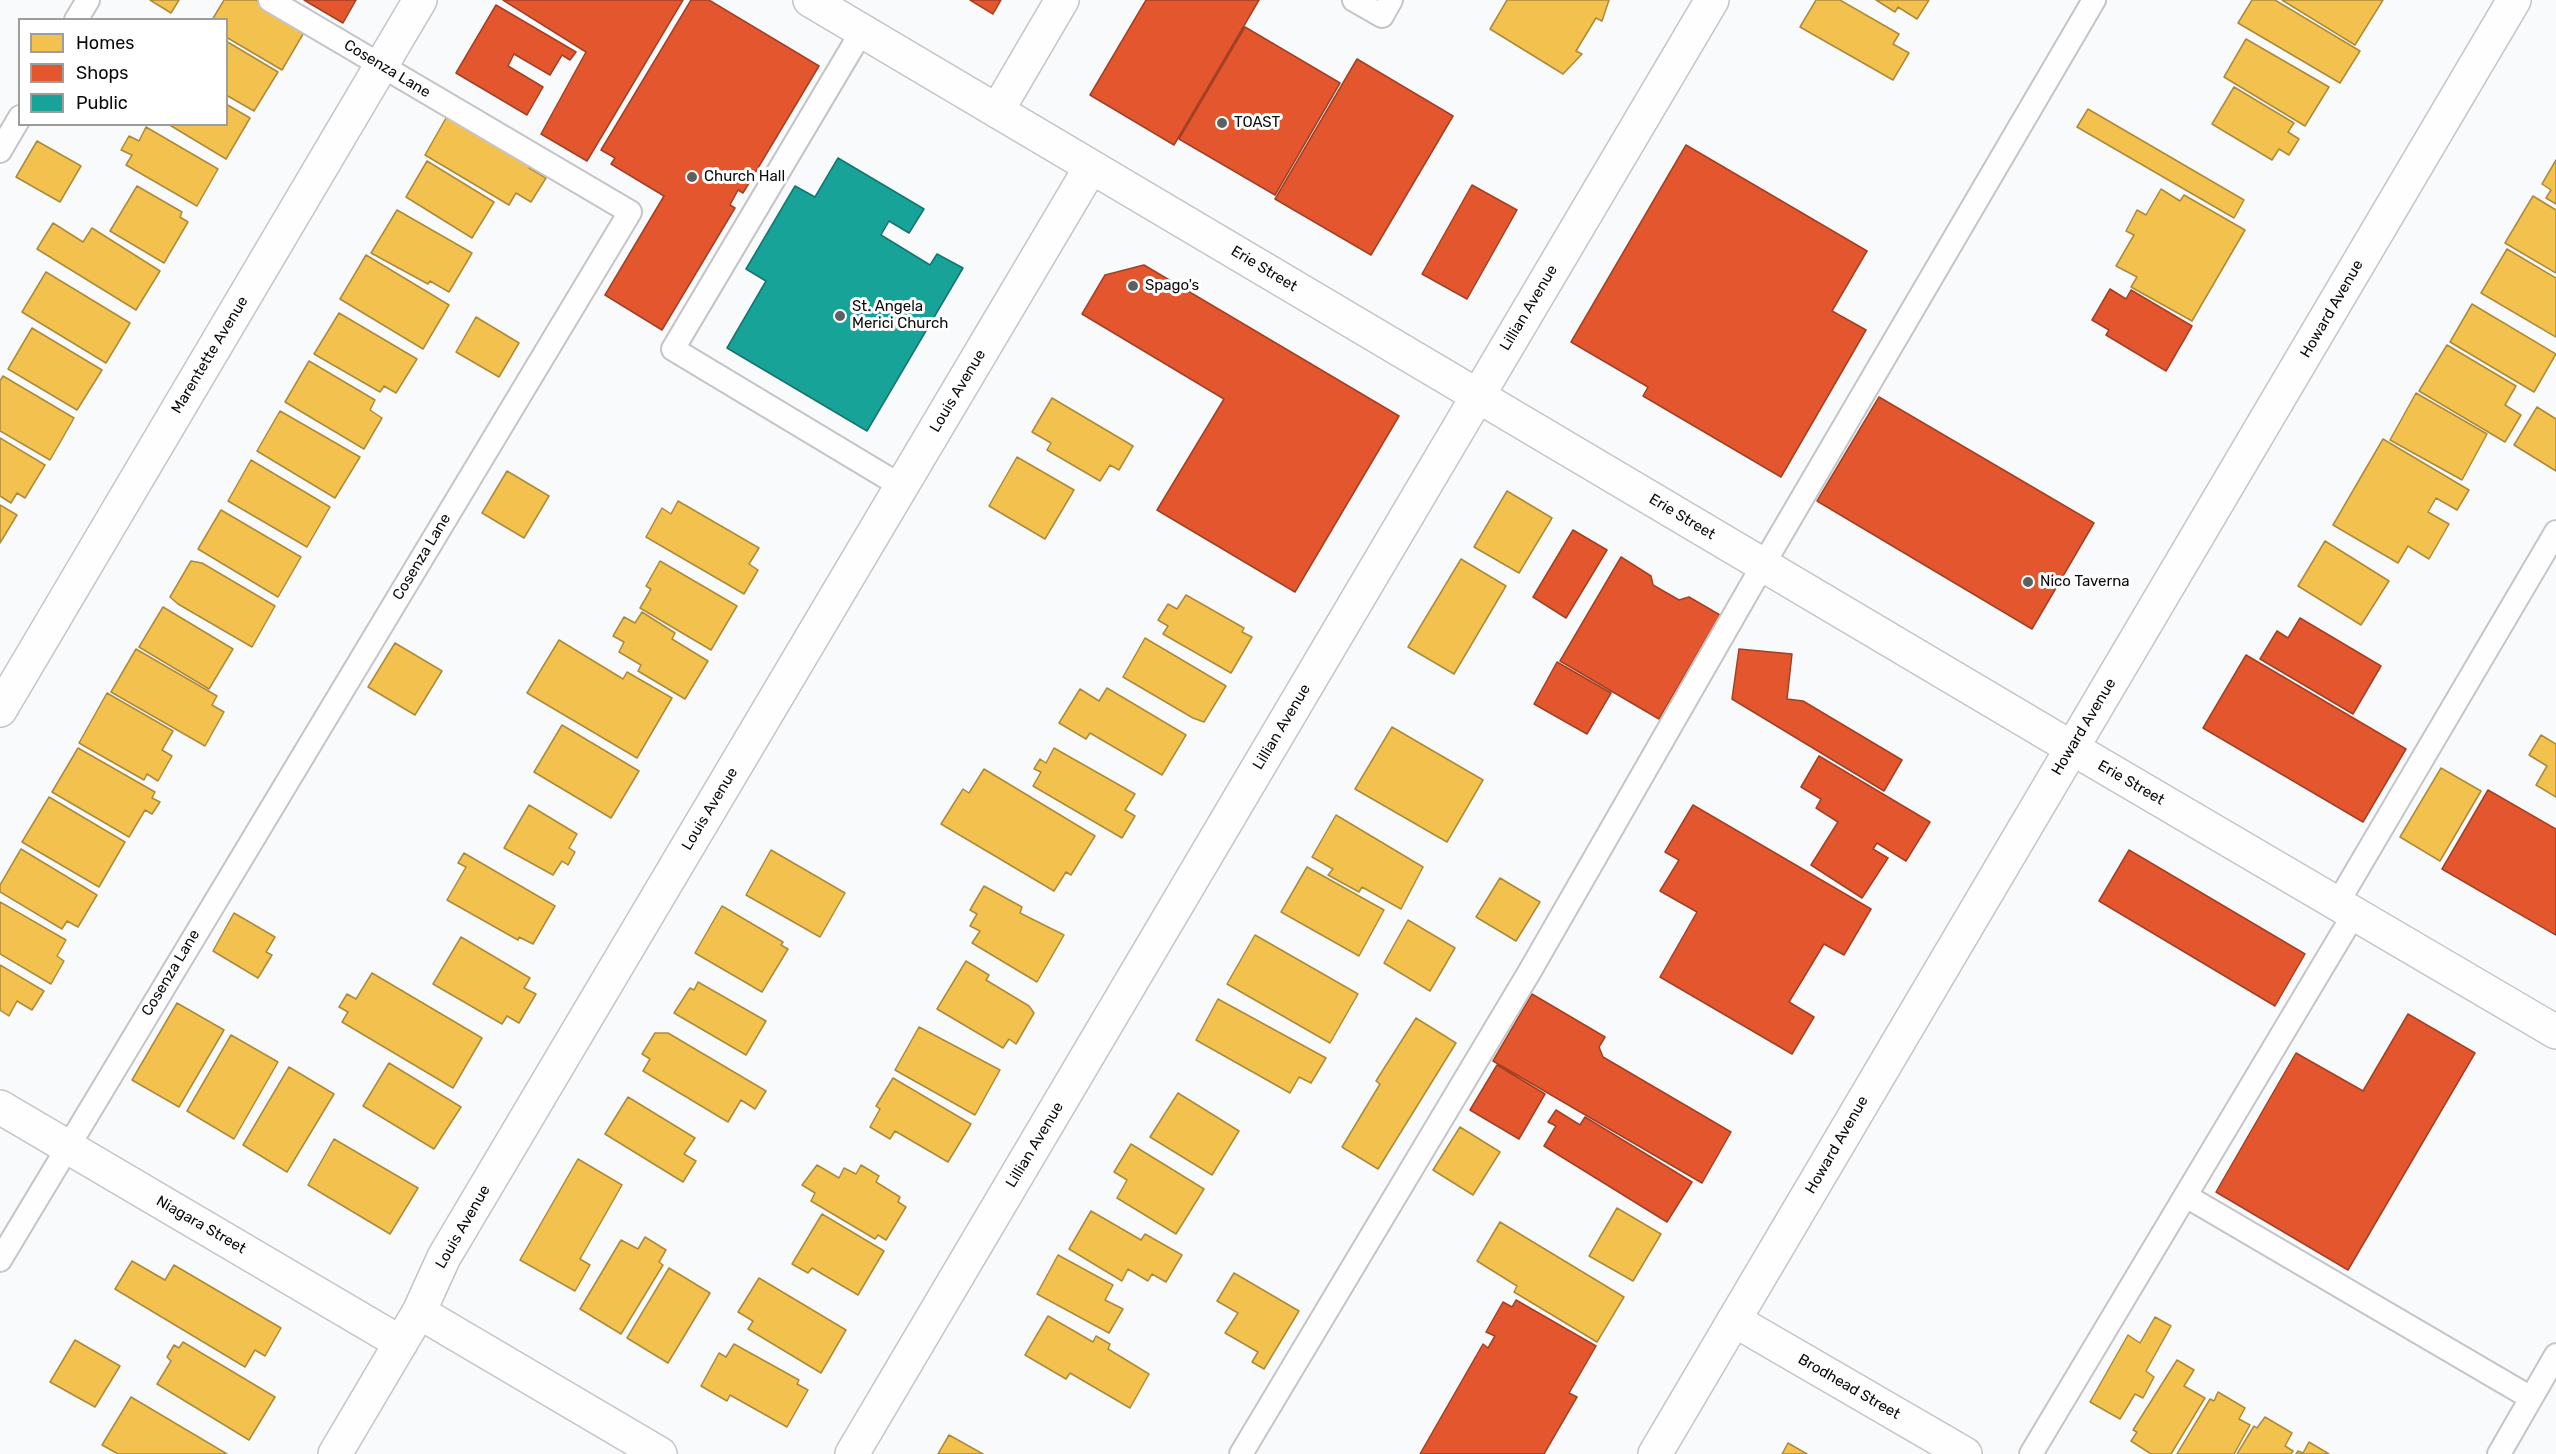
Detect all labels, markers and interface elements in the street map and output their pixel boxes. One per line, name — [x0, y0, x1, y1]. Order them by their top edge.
legend — [18, 18, 228, 126]
text: Homes — [76, 32, 134, 54]
street label: Cosenza Lane — [341, 36, 433, 102]
text: Shops — [76, 62, 128, 84]
text: Public — [76, 92, 128, 114]
place label: TOAST — [1234, 114, 1280, 132]
marker: TOAST — [1215, 116, 1229, 130]
place label: Church Hall — [704, 168, 785, 186]
marker: Church Hall — [685, 170, 699, 184]
street label: Erie Street — [1228, 242, 1300, 296]
street label: Howard Avenue — [2297, 257, 2367, 361]
street label: Lillian Avenue — [1496, 262, 1562, 354]
place label: Spago's — [1145, 277, 1199, 295]
marker: Spago's — [1126, 279, 1140, 293]
street label: Marentette Avenue — [168, 293, 252, 417]
place label: St. Angela Merici Church — [852, 298, 948, 333]
marker: St. Angela Merici Church — [833, 309, 847, 323]
street label: Louis Avenue — [926, 346, 990, 436]
street label: Erie Street — [1646, 490, 1718, 544]
street label: Cosenza Lane — [389, 511, 455, 603]
place label: Nico Taverna — [2040, 573, 2130, 591]
marker: Nico Taverna — [2021, 575, 2035, 589]
street label: Howard Avenue — [2048, 675, 2120, 779]
street label: Lillian Avenue — [1249, 681, 1315, 773]
street label: Erie Street — [2095, 757, 2167, 809]
street label: Louis Avenue — [678, 764, 742, 854]
street label: Cosenza Lane — [138, 927, 204, 1019]
street label: Howard Avenue — [1802, 1093, 1872, 1197]
street label: Lillian Avenue — [1002, 1099, 1068, 1191]
street label: Louis Avenue — [432, 1182, 494, 1272]
street label: Niagara Street — [153, 1192, 249, 1258]
street label: Brodhead Street — [1795, 1350, 1903, 1424]

